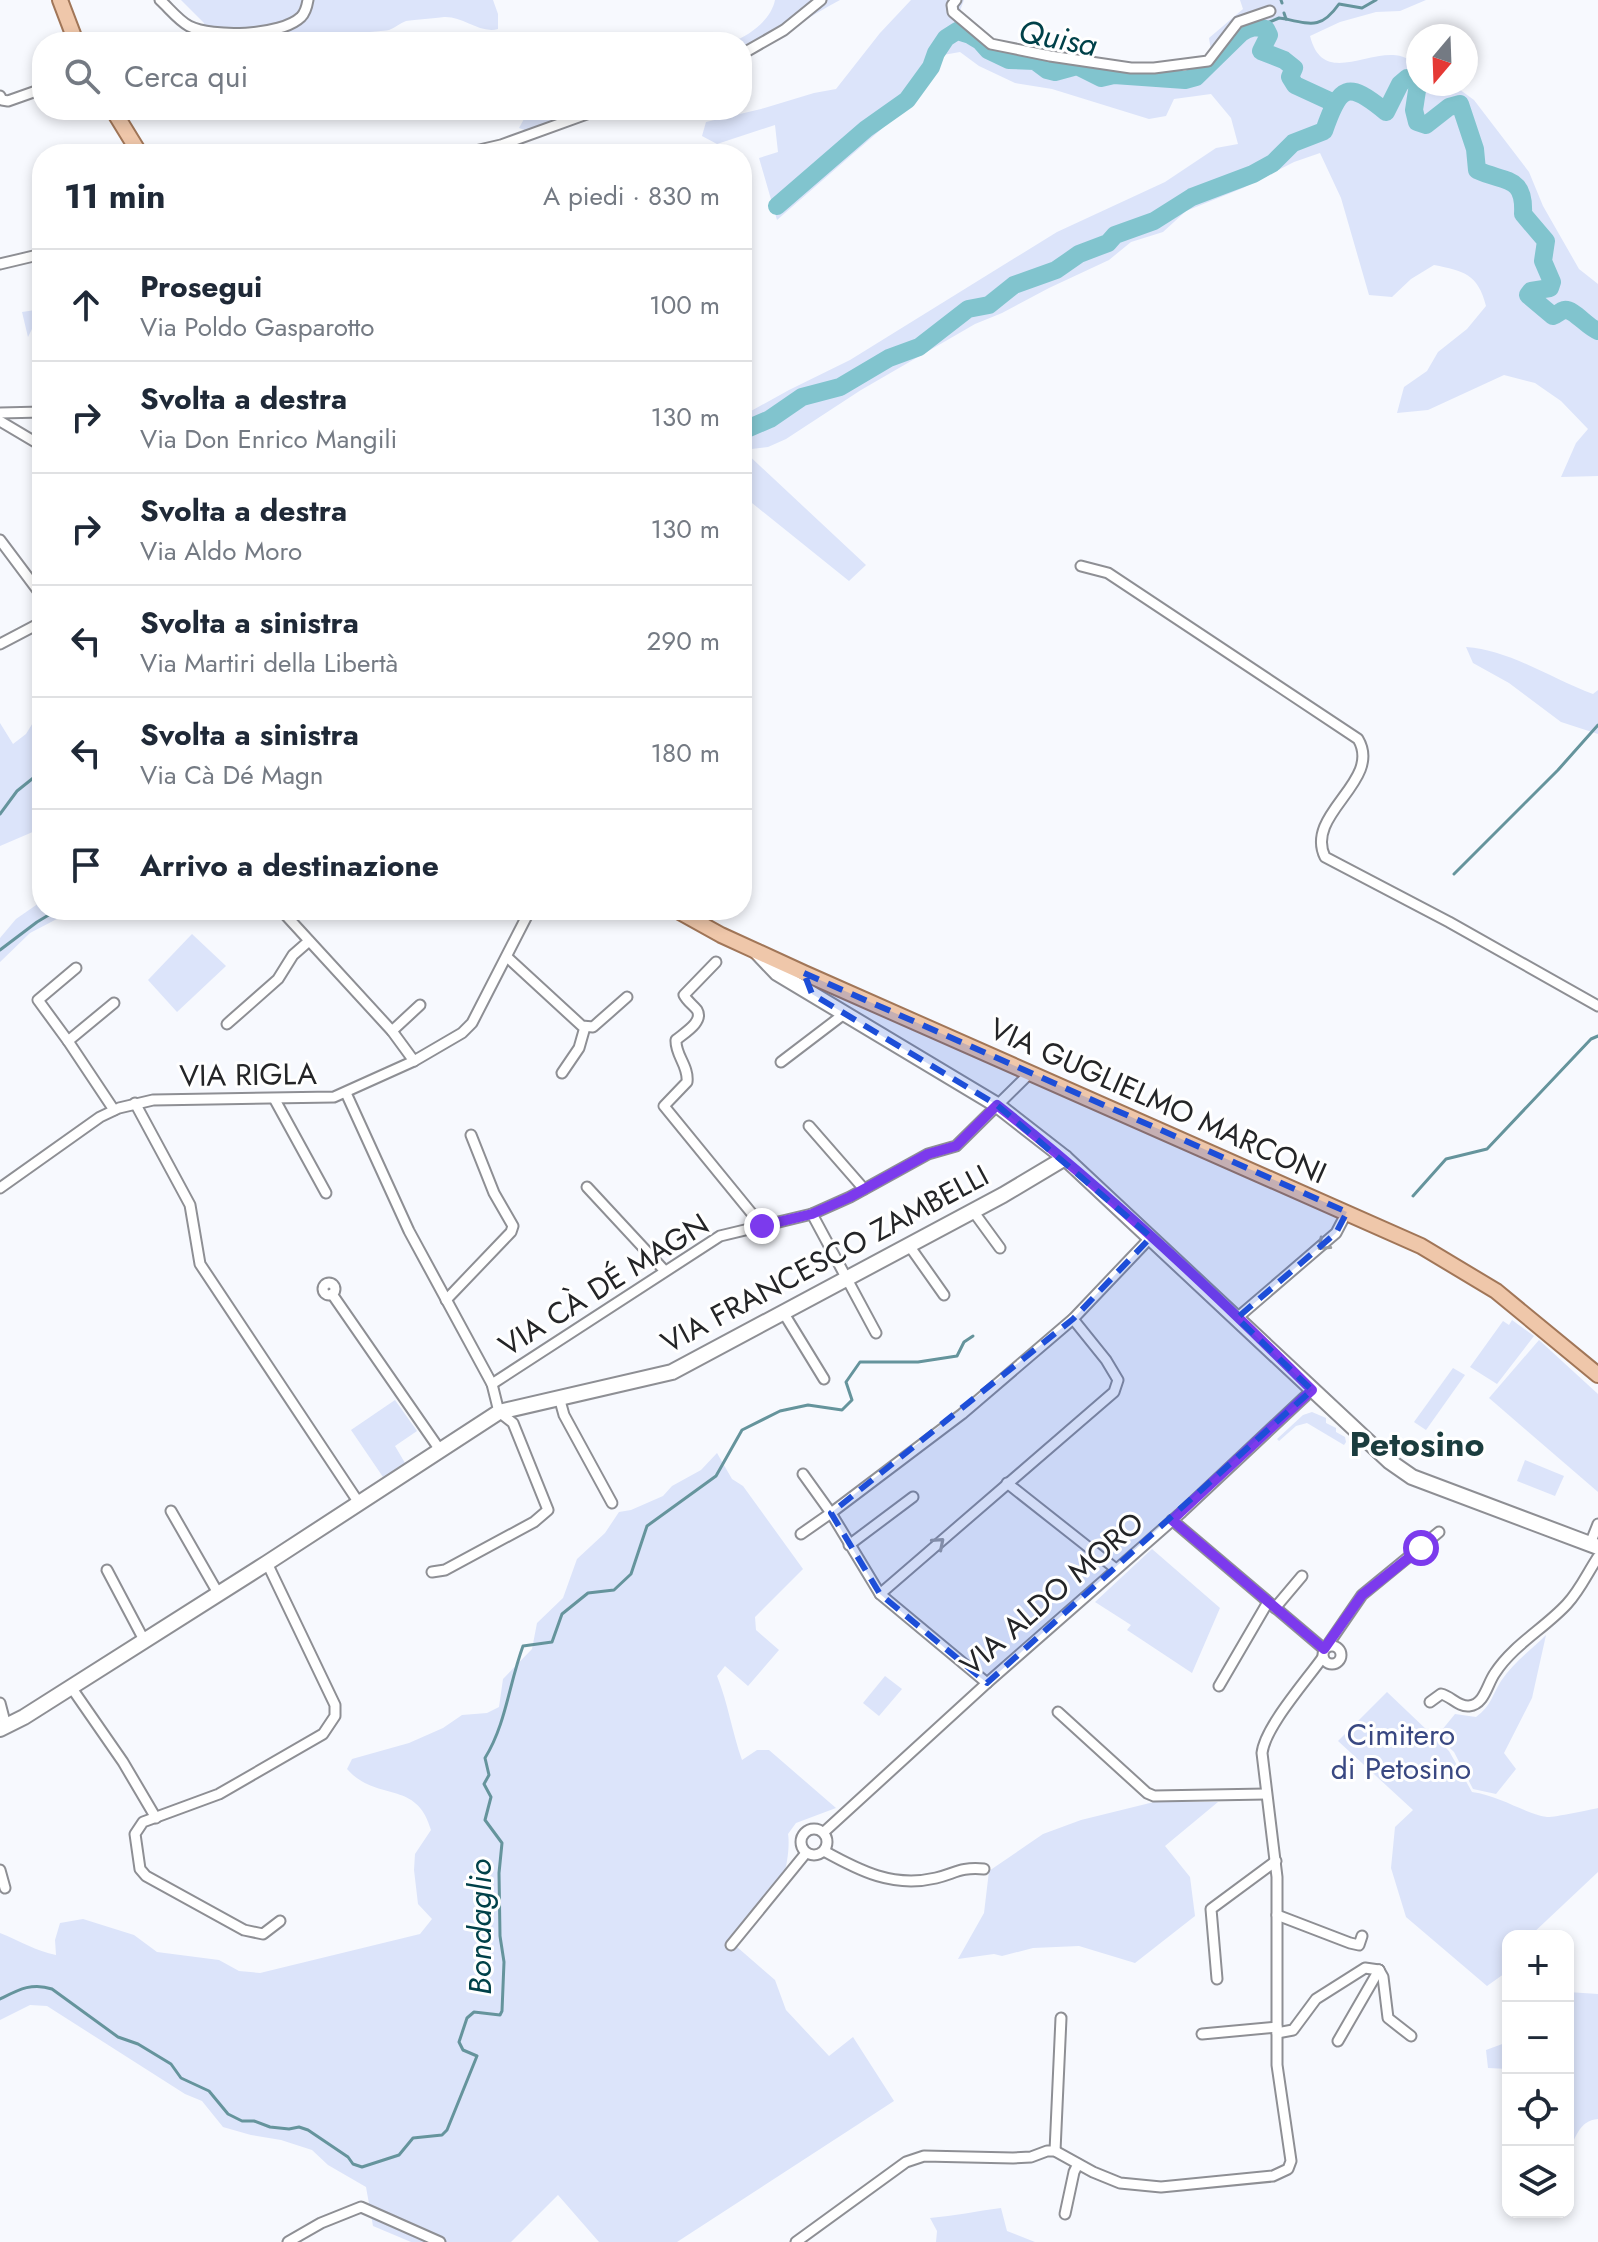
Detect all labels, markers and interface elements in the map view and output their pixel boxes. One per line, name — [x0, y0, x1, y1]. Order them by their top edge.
water label: Quisa — [1015, 8, 1102, 68]
north arrow — [1406, 24, 1478, 96]
search box — [32, 32, 752, 120]
icon: search — [60, 54, 104, 98]
text: Cerca qui — [124, 55, 248, 98]
text: 11 min — [64, 172, 166, 221]
text: A piedi · 830 m — [543, 177, 720, 215]
text: Prosegui — [140, 265, 262, 308]
icon: ahead — [64, 283, 108, 327]
text: 100 m — [649, 286, 720, 324]
text: Via Poldo Gasparotto — [140, 308, 375, 346]
text: Svolta a destra — [140, 377, 347, 420]
icon: right — [64, 395, 108, 439]
text: 130 m — [650, 398, 720, 436]
text: Via Don Enrico Mangili — [140, 420, 397, 458]
text: Svolta a destra — [140, 489, 347, 532]
icon: right — [64, 507, 108, 551]
text: 130 m — [650, 510, 720, 548]
text: Via Aldo Moro — [140, 532, 302, 570]
text: Svolta a sinistra — [140, 601, 359, 644]
icon: left — [64, 619, 108, 663]
text: 290 m — [647, 622, 720, 660]
text: Via Martiri della Libertà — [140, 644, 398, 682]
text: Svolta a sinistra — [140, 713, 359, 756]
icon: left — [64, 731, 108, 775]
text: 180 m — [650, 734, 720, 772]
text: Via Cà Dé Magn — [140, 756, 323, 794]
icon: arrive — [64, 843, 108, 887]
text: Arrivo a destinazione — [140, 844, 439, 887]
street label: VIA GUGLIELMO MARCONI — [983, 1007, 1334, 1194]
street label: VIA RIGLA — [179, 1052, 317, 1097]
street label: VIA FRANCESCO ZAMBELLI — [653, 1154, 996, 1363]
street label: VIA CÀ DÉ MAGN — [490, 1203, 717, 1367]
route end — [744, 1208, 780, 1244]
one-way arrow — [1318, 1235, 1332, 1250]
district label: Petosino — [1349, 1420, 1485, 1469]
street label: VIA ALDO MORO — [950, 1502, 1153, 1686]
route start — [1403, 1530, 1439, 1566]
one-way arrow — [930, 1538, 945, 1553]
park label: Cimitero di Petosino — [1331, 1713, 1471, 1790]
water label: Bondaglio — [457, 1859, 503, 1995]
map controls — [1502, 1930, 1574, 2218]
button: + — [1502, 1930, 1574, 2002]
button: − — [1502, 2002, 1574, 2074]
button: locate — [1502, 2074, 1574, 2146]
button: layers — [1502, 2146, 1574, 2218]

